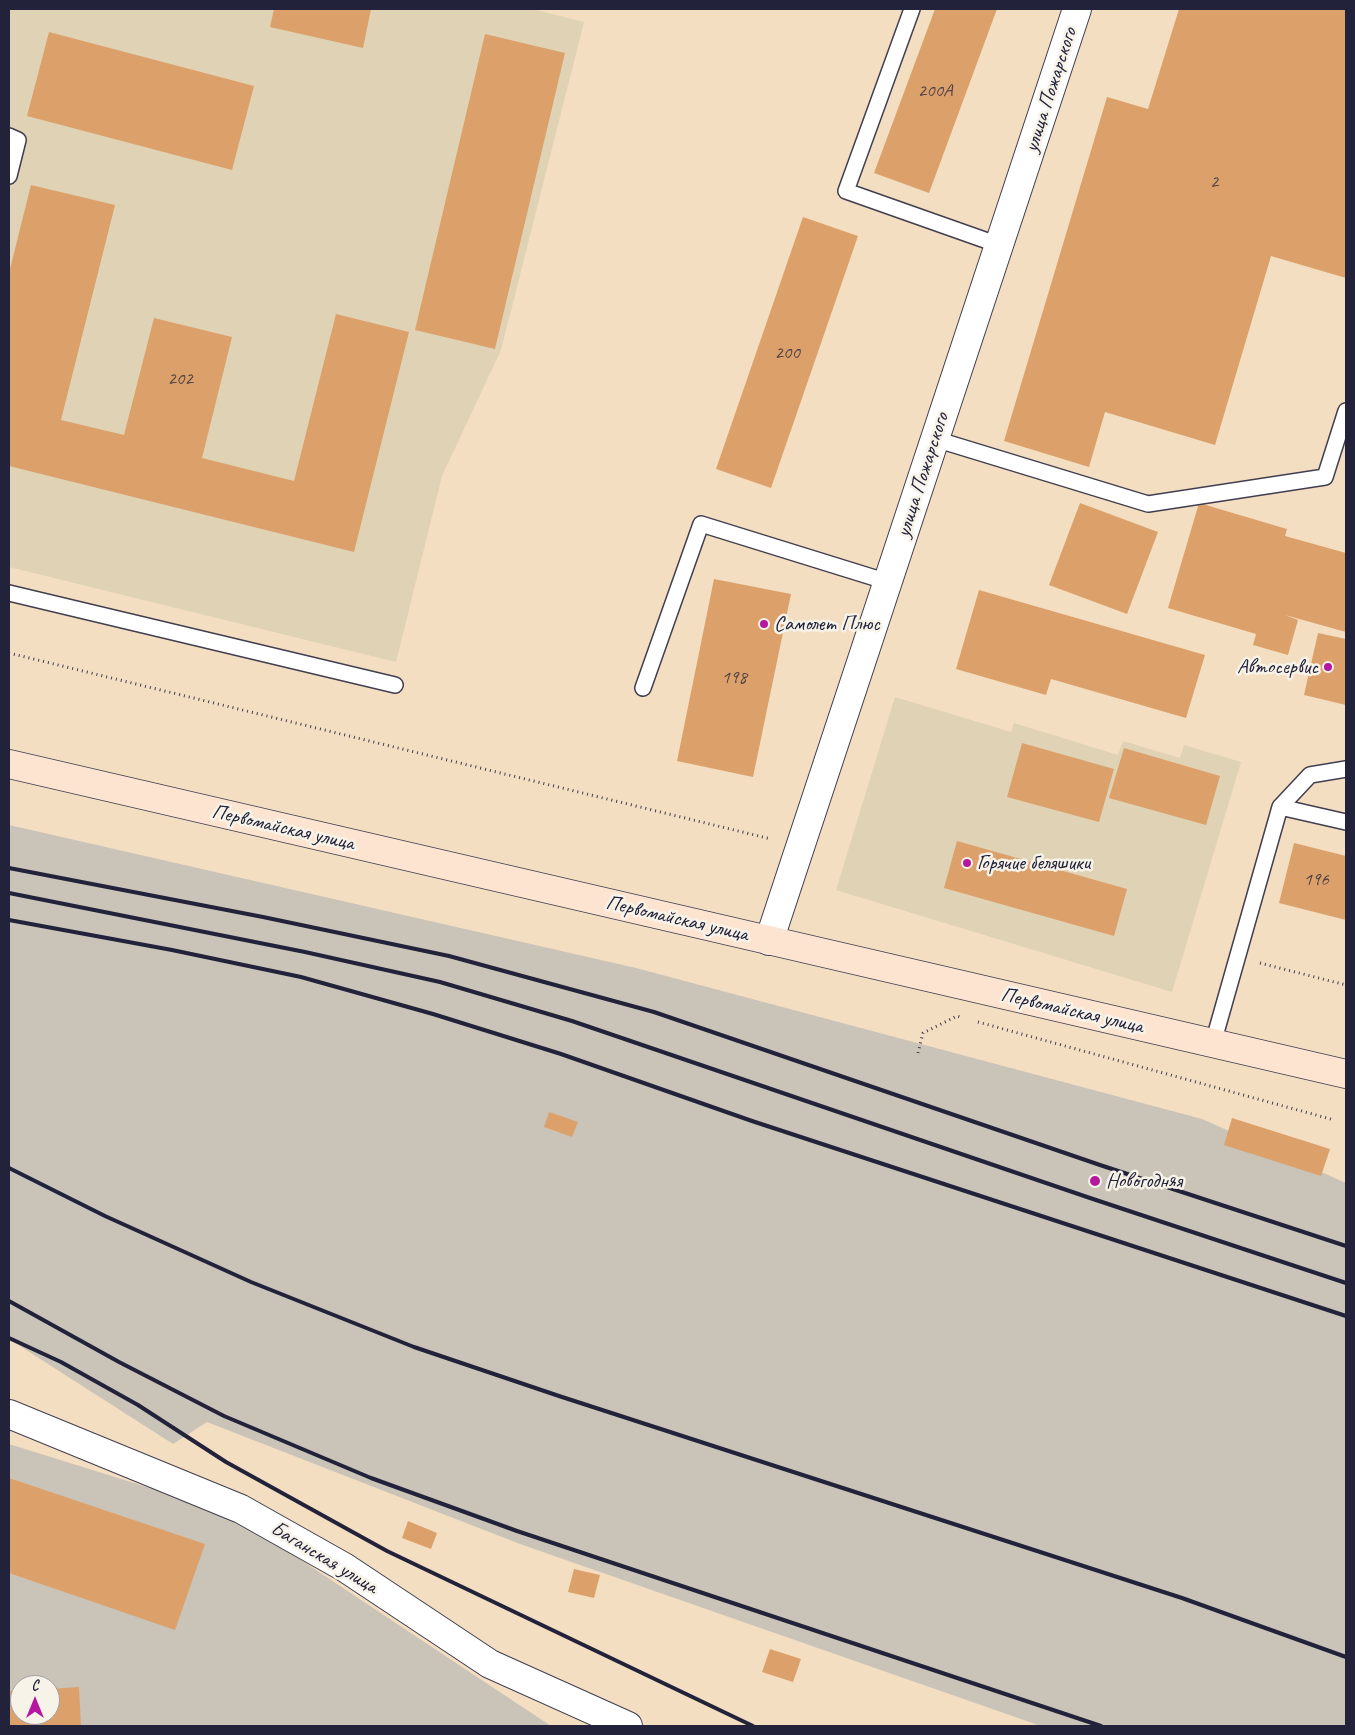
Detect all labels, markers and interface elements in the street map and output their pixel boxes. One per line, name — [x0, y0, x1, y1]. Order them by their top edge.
street label: улица Пожарского — [1019, 25, 1083, 155]
house number: 200А — [917, 80, 953, 102]
house number: 2 — [1210, 171, 1218, 193]
house number: 200 — [774, 342, 800, 364]
house number: 202 — [167, 368, 193, 390]
street label: улица Пожарского — [891, 410, 955, 540]
place label: Самолет Плюс — [774, 611, 880, 637]
marker: Самолет Плюс — [758, 618, 770, 630]
place label: Автосервис — [1237, 654, 1318, 680]
marker: Автосервис — [1322, 661, 1334, 673]
house number: 198 — [721, 667, 747, 689]
street label: Первомайская улица — [209, 799, 357, 857]
place label: Горячие беляшики — [977, 850, 1090, 876]
marker: Горячие беляшики — [961, 857, 973, 869]
house number: 196 — [1303, 869, 1329, 891]
street label: Первомайская улица — [603, 890, 751, 948]
street label: Первомайская улица — [998, 982, 1146, 1040]
place label: Новогодняя — [1106, 1168, 1182, 1194]
marker: Новогодняя — [1088, 1174, 1102, 1188]
street label: Баганская улица — [266, 1516, 382, 1600]
north arrow — [10, 1675, 60, 1725]
text: С — [32, 1677, 38, 1694]

